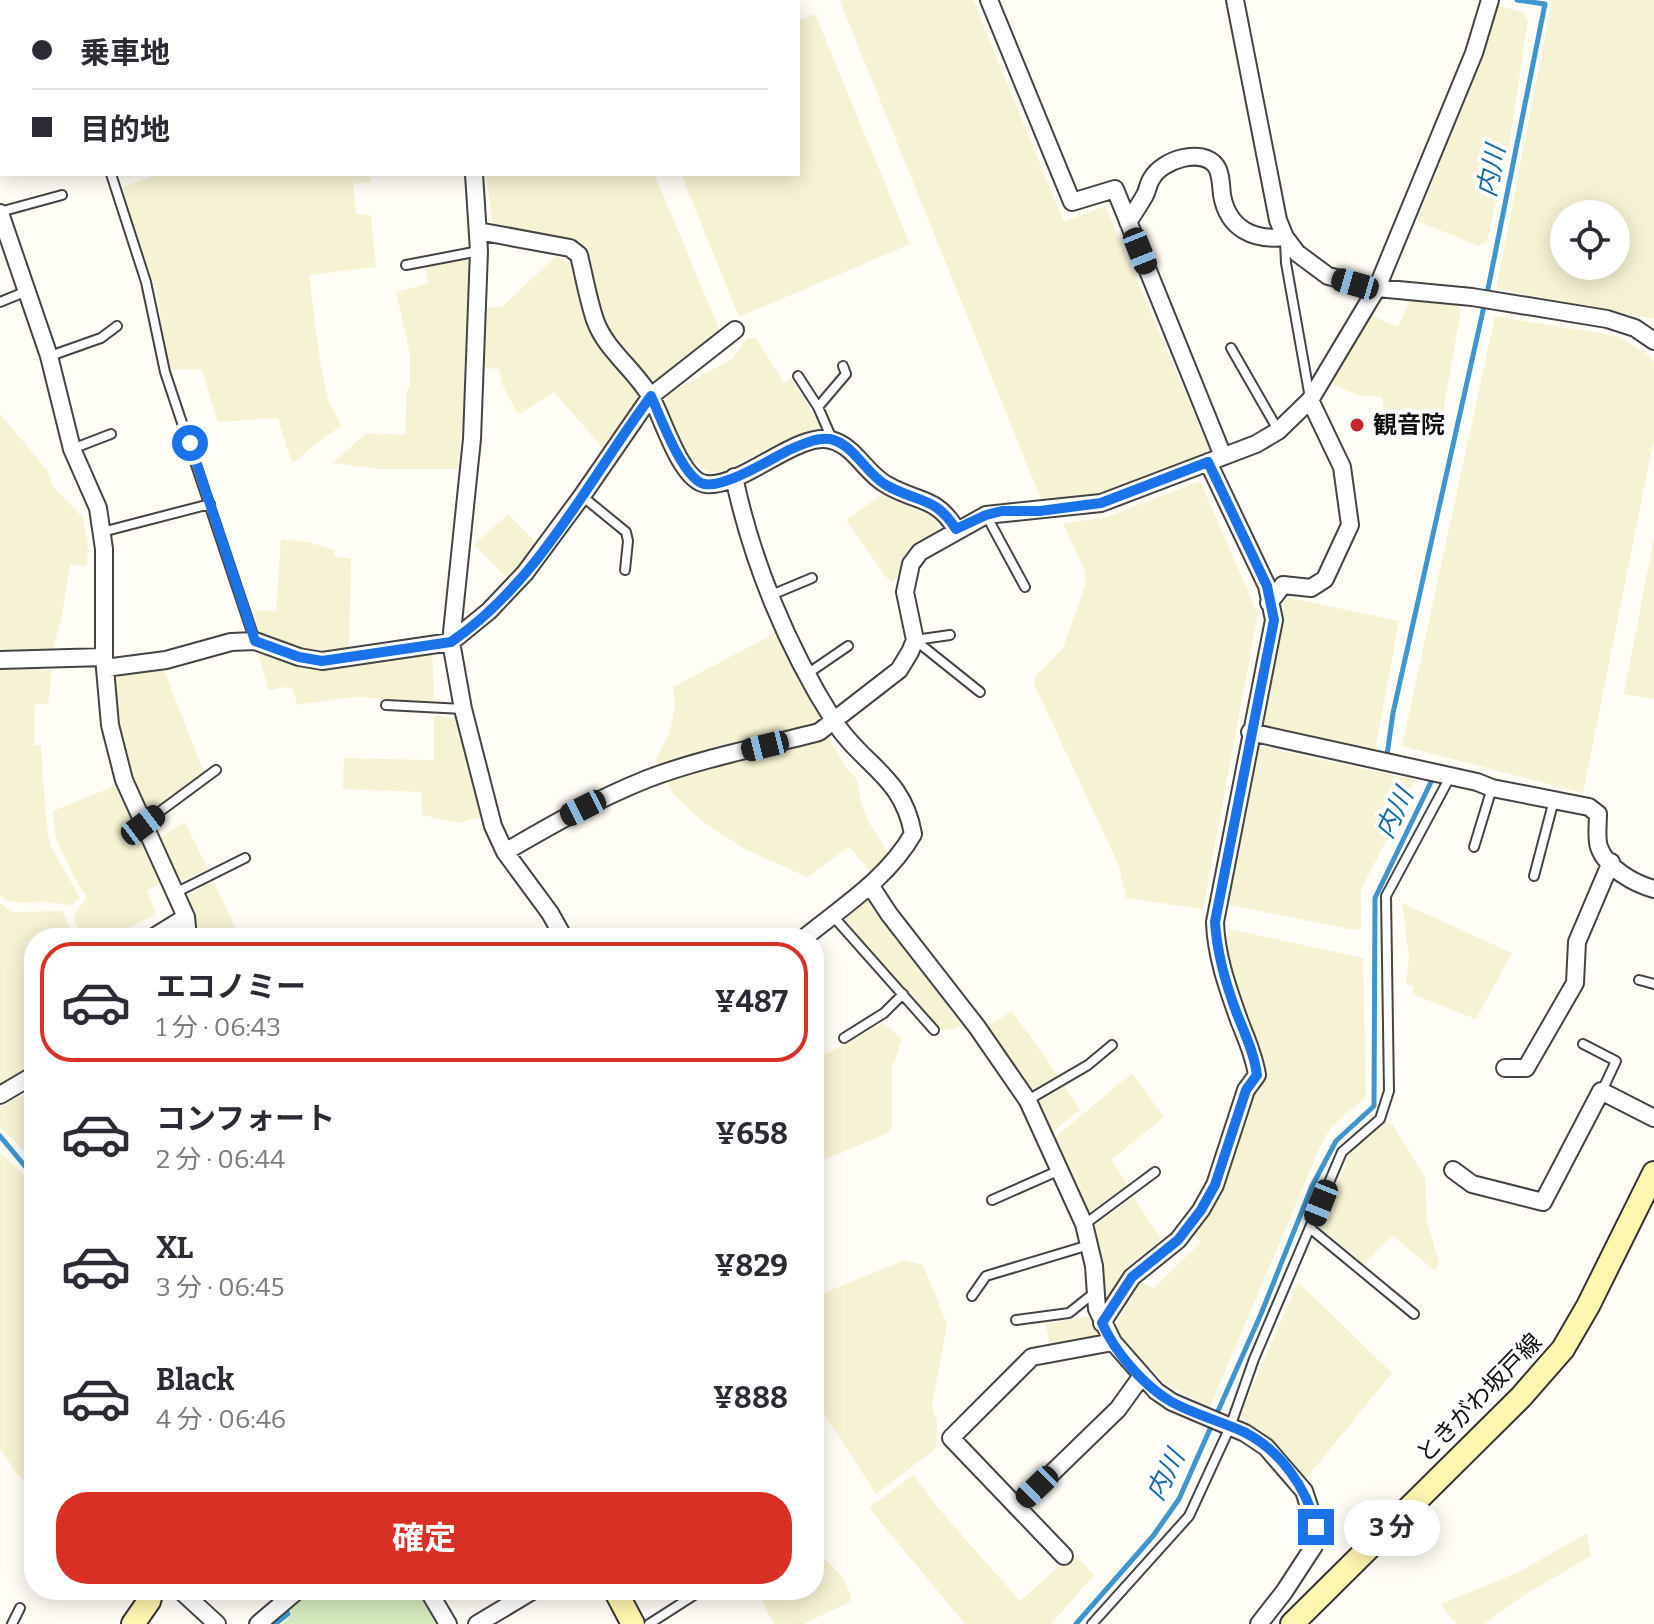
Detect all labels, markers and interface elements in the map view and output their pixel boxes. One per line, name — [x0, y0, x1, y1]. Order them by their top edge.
text: 乗車地 — [80, 35, 170, 71]
text: 目的地 — [80, 112, 170, 148]
water label: 内川 — [1471, 140, 1512, 200]
map controls — [1550, 200, 1630, 280]
button: locate — [1550, 200, 1630, 280]
car — [1120, 224, 1160, 278]
car — [1329, 266, 1381, 302]
place label: 観音院 — [1373, 411, 1445, 439]
marker: 観音院 — [1348, 416, 1366, 434]
route start — [172, 425, 208, 461]
car — [739, 729, 791, 763]
water label: 内川 — [1369, 780, 1421, 843]
car — [556, 786, 610, 830]
car — [117, 801, 169, 849]
icon: car — [60, 966, 132, 1038]
text: エコノミー — [156, 969, 306, 1005]
text: ¥487 — [715, 984, 788, 1020]
text: 1 分 · 06:43 — [156, 1012, 281, 1043]
icon: car — [60, 1098, 132, 1170]
text: コンフォート — [156, 1101, 335, 1137]
text: ¥658 — [715, 1116, 788, 1152]
text: 2 分 · 06:44 — [156, 1144, 285, 1175]
car — [1301, 1176, 1341, 1230]
icon: car — [60, 1230, 132, 1302]
text: XL — [156, 1230, 193, 1266]
text: ¥829 — [714, 1248, 788, 1284]
text: 3 分 · 06:45 — [156, 1272, 284, 1303]
street label: ときがわ坂戸線 — [1411, 1328, 1547, 1468]
icon: car — [60, 1362, 132, 1434]
text: Black — [156, 1362, 234, 1398]
text: ¥888 — [713, 1380, 788, 1416]
text: 4 分 · 06:46 — [156, 1404, 286, 1435]
water label: 内川 — [1140, 1442, 1192, 1505]
car — [1011, 1462, 1063, 1512]
button: 確定 — [56, 1492, 792, 1584]
callout: 3 分 — [1344, 1499, 1440, 1555]
route end — [1298, 1509, 1334, 1545]
text: 3 分 — [1369, 1512, 1415, 1543]

